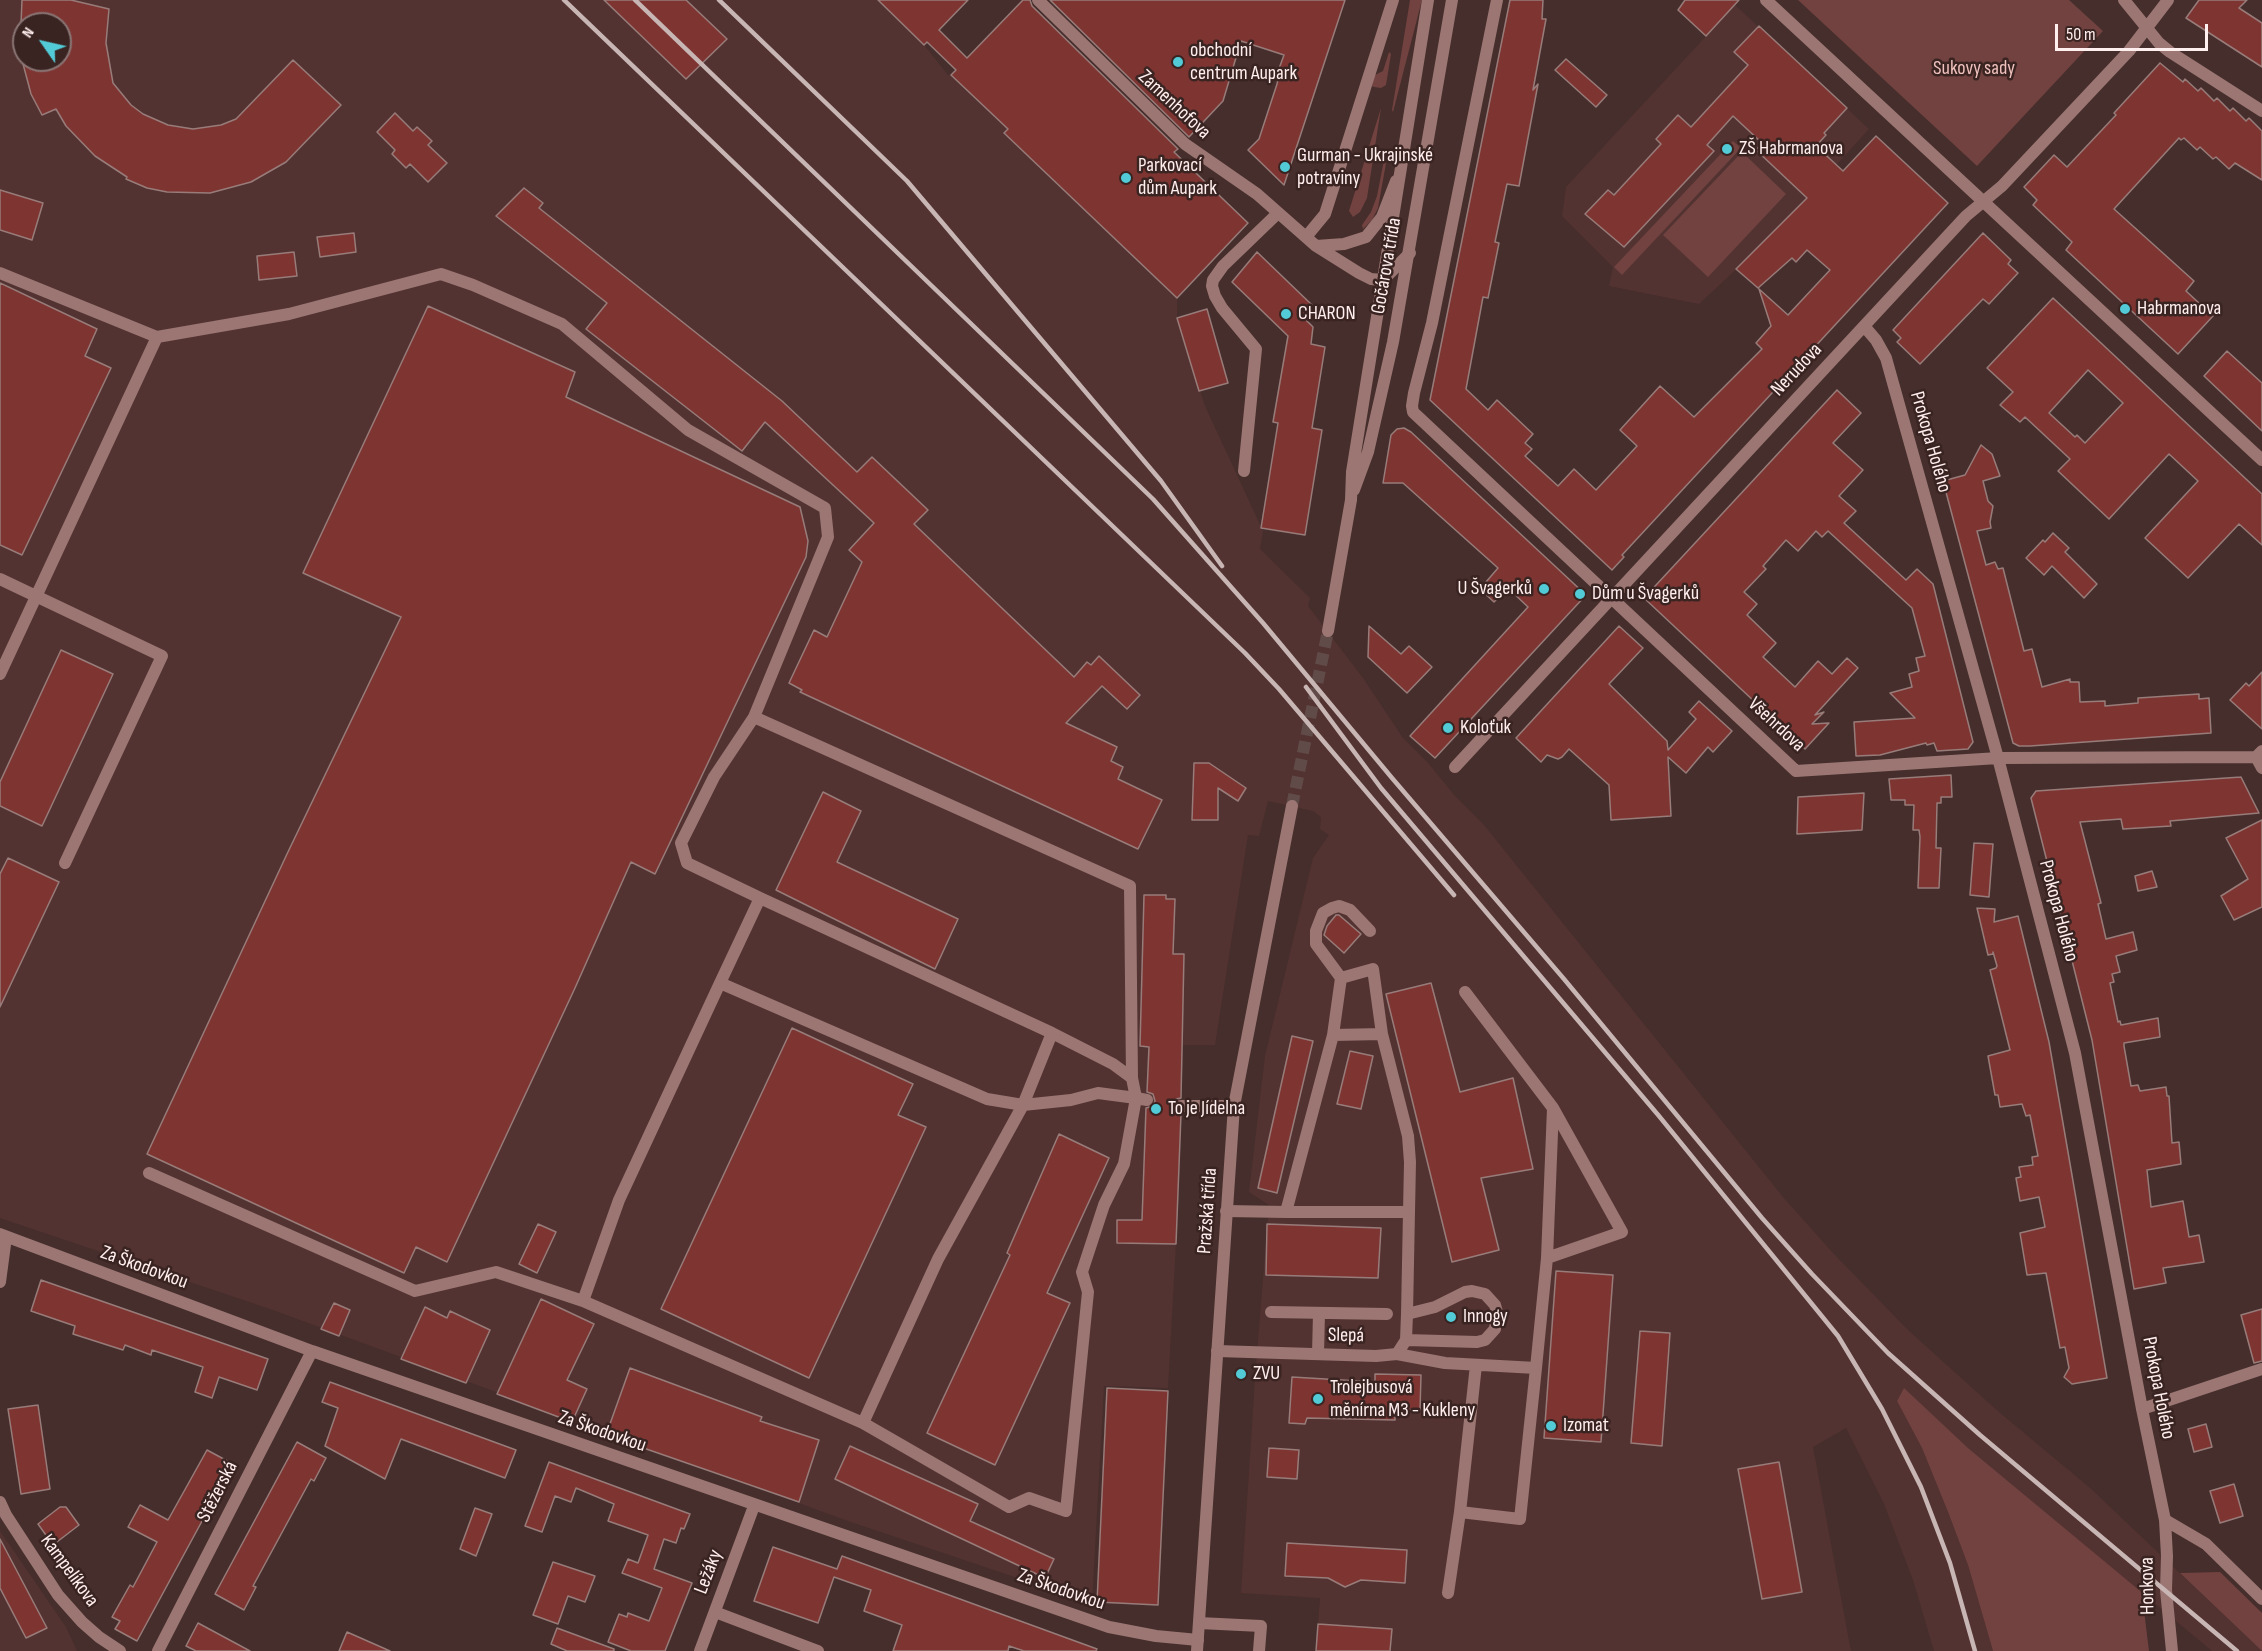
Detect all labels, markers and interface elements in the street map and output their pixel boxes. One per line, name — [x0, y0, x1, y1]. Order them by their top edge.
north arrow — [12, 12, 72, 72]
scale bar — [2058, 12, 2211, 50]
text: N — [18, 24, 39, 42]
text: 50 m — [2066, 24, 2096, 45]
place label: obchodní centrum Aupark — [1190, 39, 1297, 86]
marker: obchodní centrum Aupark — [1171, 55, 1185, 69]
park label: Sukovy sady — [1933, 57, 2015, 81]
street label: Zamenhofova — [1133, 65, 1215, 145]
place label: ZŠ Habrmanova — [1739, 137, 1843, 161]
marker: ZŠ Habrmanova — [1720, 142, 1734, 156]
place label: Gurman - Ukrajinské potraviny — [1297, 144, 1433, 191]
place label: Parkovací dům Aupark — [1138, 154, 1217, 201]
marker: Gurman - Ukrajinské potraviny — [1278, 160, 1292, 174]
marker: Parkovací dům Aupark — [1119, 171, 1133, 185]
street label: Gočárova třída — [1367, 216, 1407, 316]
place label: Habrmanova — [2137, 297, 2221, 321]
place label: CHARON — [1298, 302, 1356, 326]
marker: Habrmanova — [2118, 302, 2132, 316]
marker: CHARON — [1279, 307, 1293, 321]
street label: Nerudova — [1766, 338, 1828, 402]
street label: Prokopa Holého — [1904, 389, 1956, 495]
place label: U Švagerků — [1458, 577, 1532, 601]
marker: U Švagerků — [1537, 582, 1551, 596]
place label: Dům u Švagerků — [1592, 582, 1699, 606]
marker: Dům u Švagerků — [1573, 587, 1587, 601]
street label: Všehrdova — [1742, 693, 1810, 757]
place label: Koloťuk — [1460, 716, 1511, 740]
marker: Koloťuk — [1441, 721, 1455, 735]
street label: Prokopa Holého — [2033, 858, 2083, 964]
place label: To je Jídelna — [1168, 1097, 1245, 1121]
marker: To je Jídelna — [1149, 1102, 1163, 1116]
street label: Pražská třída — [1193, 1167, 1223, 1255]
street label: Za Škodovkou — [97, 1241, 191, 1295]
place label: Innogy — [1463, 1305, 1508, 1329]
marker: Innogy — [1444, 1310, 1458, 1324]
street label: Slepá — [1328, 1324, 1364, 1348]
street label: Prokopa Holého — [2136, 1335, 2180, 1441]
place label: ZVU — [1253, 1362, 1280, 1386]
marker: ZVU — [1234, 1367, 1248, 1381]
place label: Trolejbusová měnírna M3 - Kukleny — [1330, 1376, 1475, 1423]
marker: Trolejbusová měnírna M3 - Kukleny — [1311, 1392, 1325, 1406]
street label: Za Škodovkou — [555, 1406, 649, 1458]
place label: Izomat — [1563, 1414, 1609, 1438]
marker: Izomat — [1544, 1419, 1558, 1433]
street label: Stěžerská — [192, 1457, 244, 1527]
street label: Kampelíkova — [35, 1530, 103, 1612]
street label: Ležáky — [690, 1546, 728, 1598]
street label: Honkova — [2135, 1557, 2161, 1615]
street label: Za Škodovkou — [1014, 1564, 1108, 1616]

